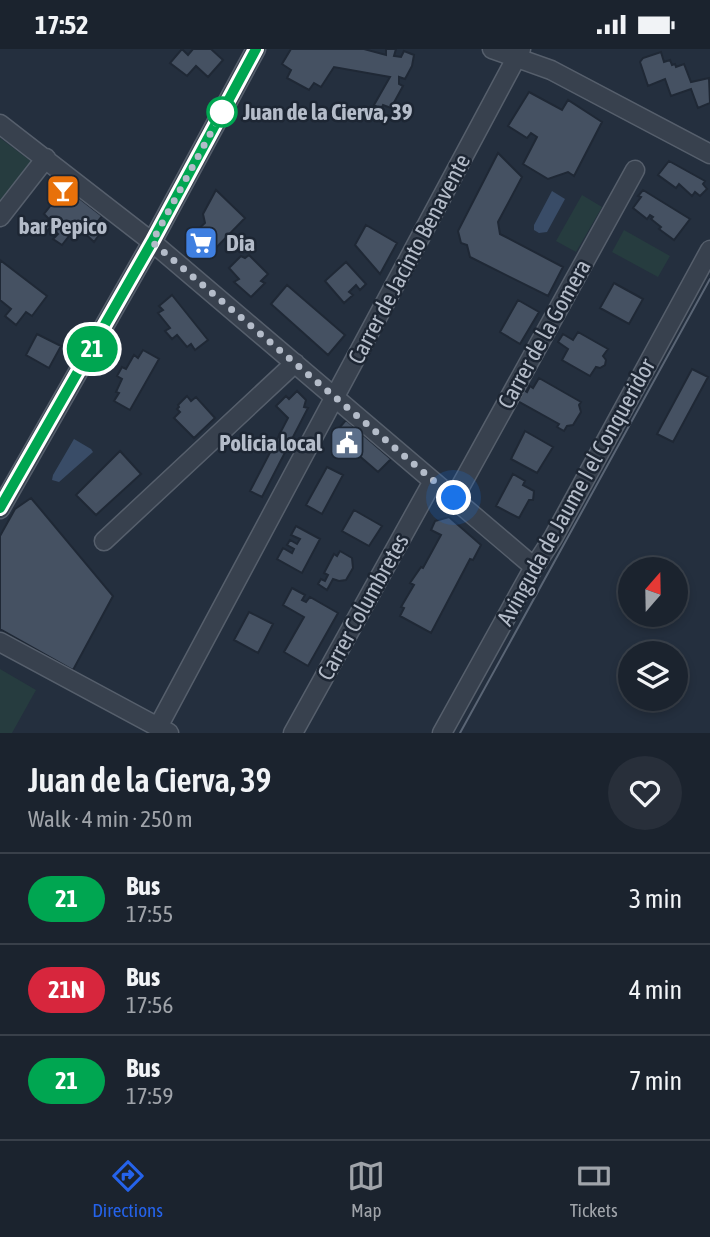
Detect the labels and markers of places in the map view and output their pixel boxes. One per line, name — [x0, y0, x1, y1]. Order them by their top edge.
marker: Juan de la Cierva, 39 — [207, 97, 237, 127]
place label: Juan de la Cierva, 39 — [242, 99, 413, 125]
bar icon: bar Pepico — [44, 172, 82, 210]
place label: bar Pepico — [19, 213, 107, 239]
supermarket icon: Dia — [182, 224, 220, 262]
place label: Dia — [226, 230, 255, 256]
public building icon: Policia local — [328, 424, 366, 462]
place label: Policia local — [219, 430, 323, 456]

